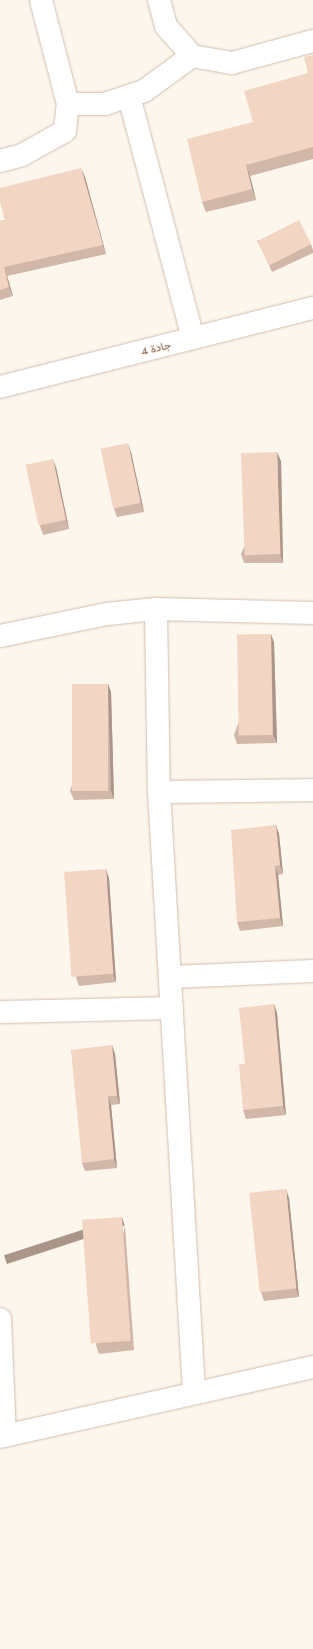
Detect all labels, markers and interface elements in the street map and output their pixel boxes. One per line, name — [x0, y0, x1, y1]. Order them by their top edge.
street label: جادة 4 — [140, 338, 172, 358]

